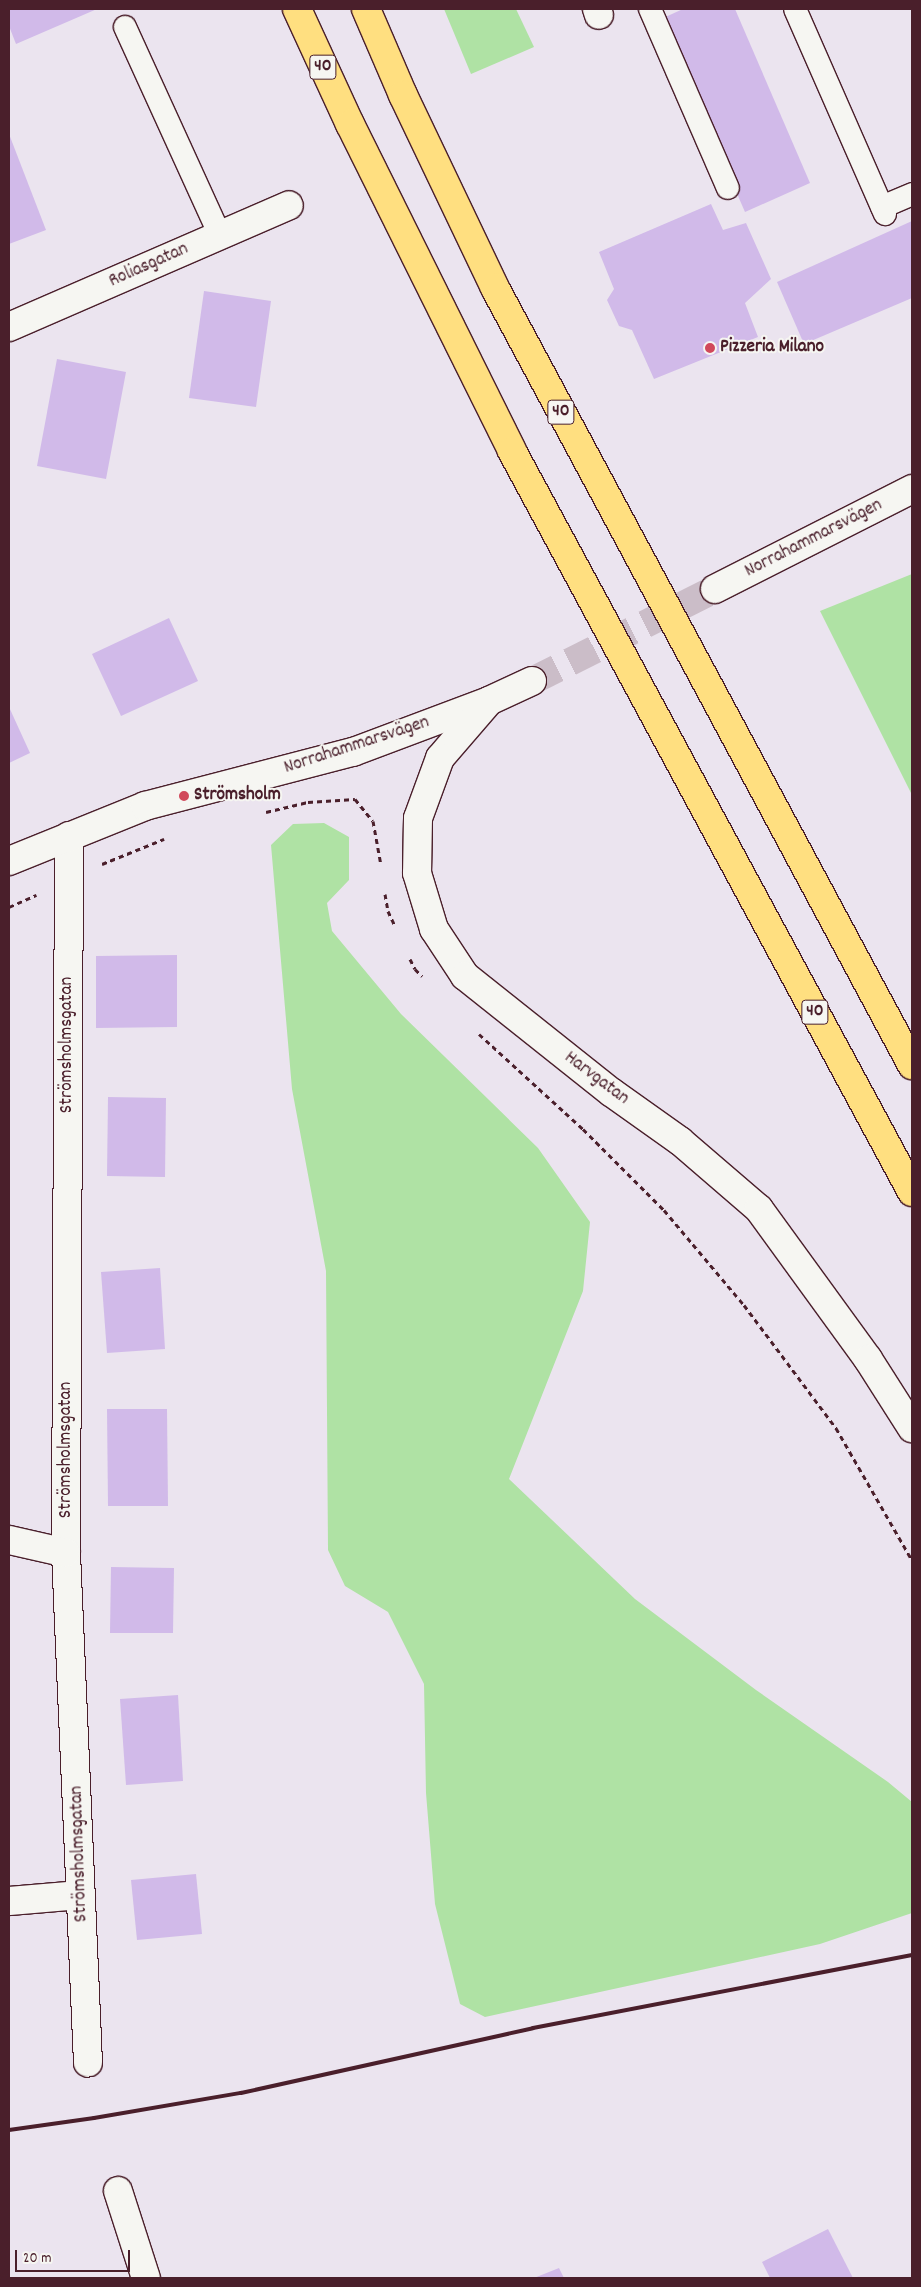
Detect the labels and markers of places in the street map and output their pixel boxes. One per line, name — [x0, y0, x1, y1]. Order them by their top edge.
place label: Pizzeria Milano — [720, 337, 824, 359]
marker: Pizzeria Milano — [704, 342, 716, 354]
place label: Strömsholm — [194, 785, 281, 807]
marker: Strömsholm — [178, 790, 190, 802]

